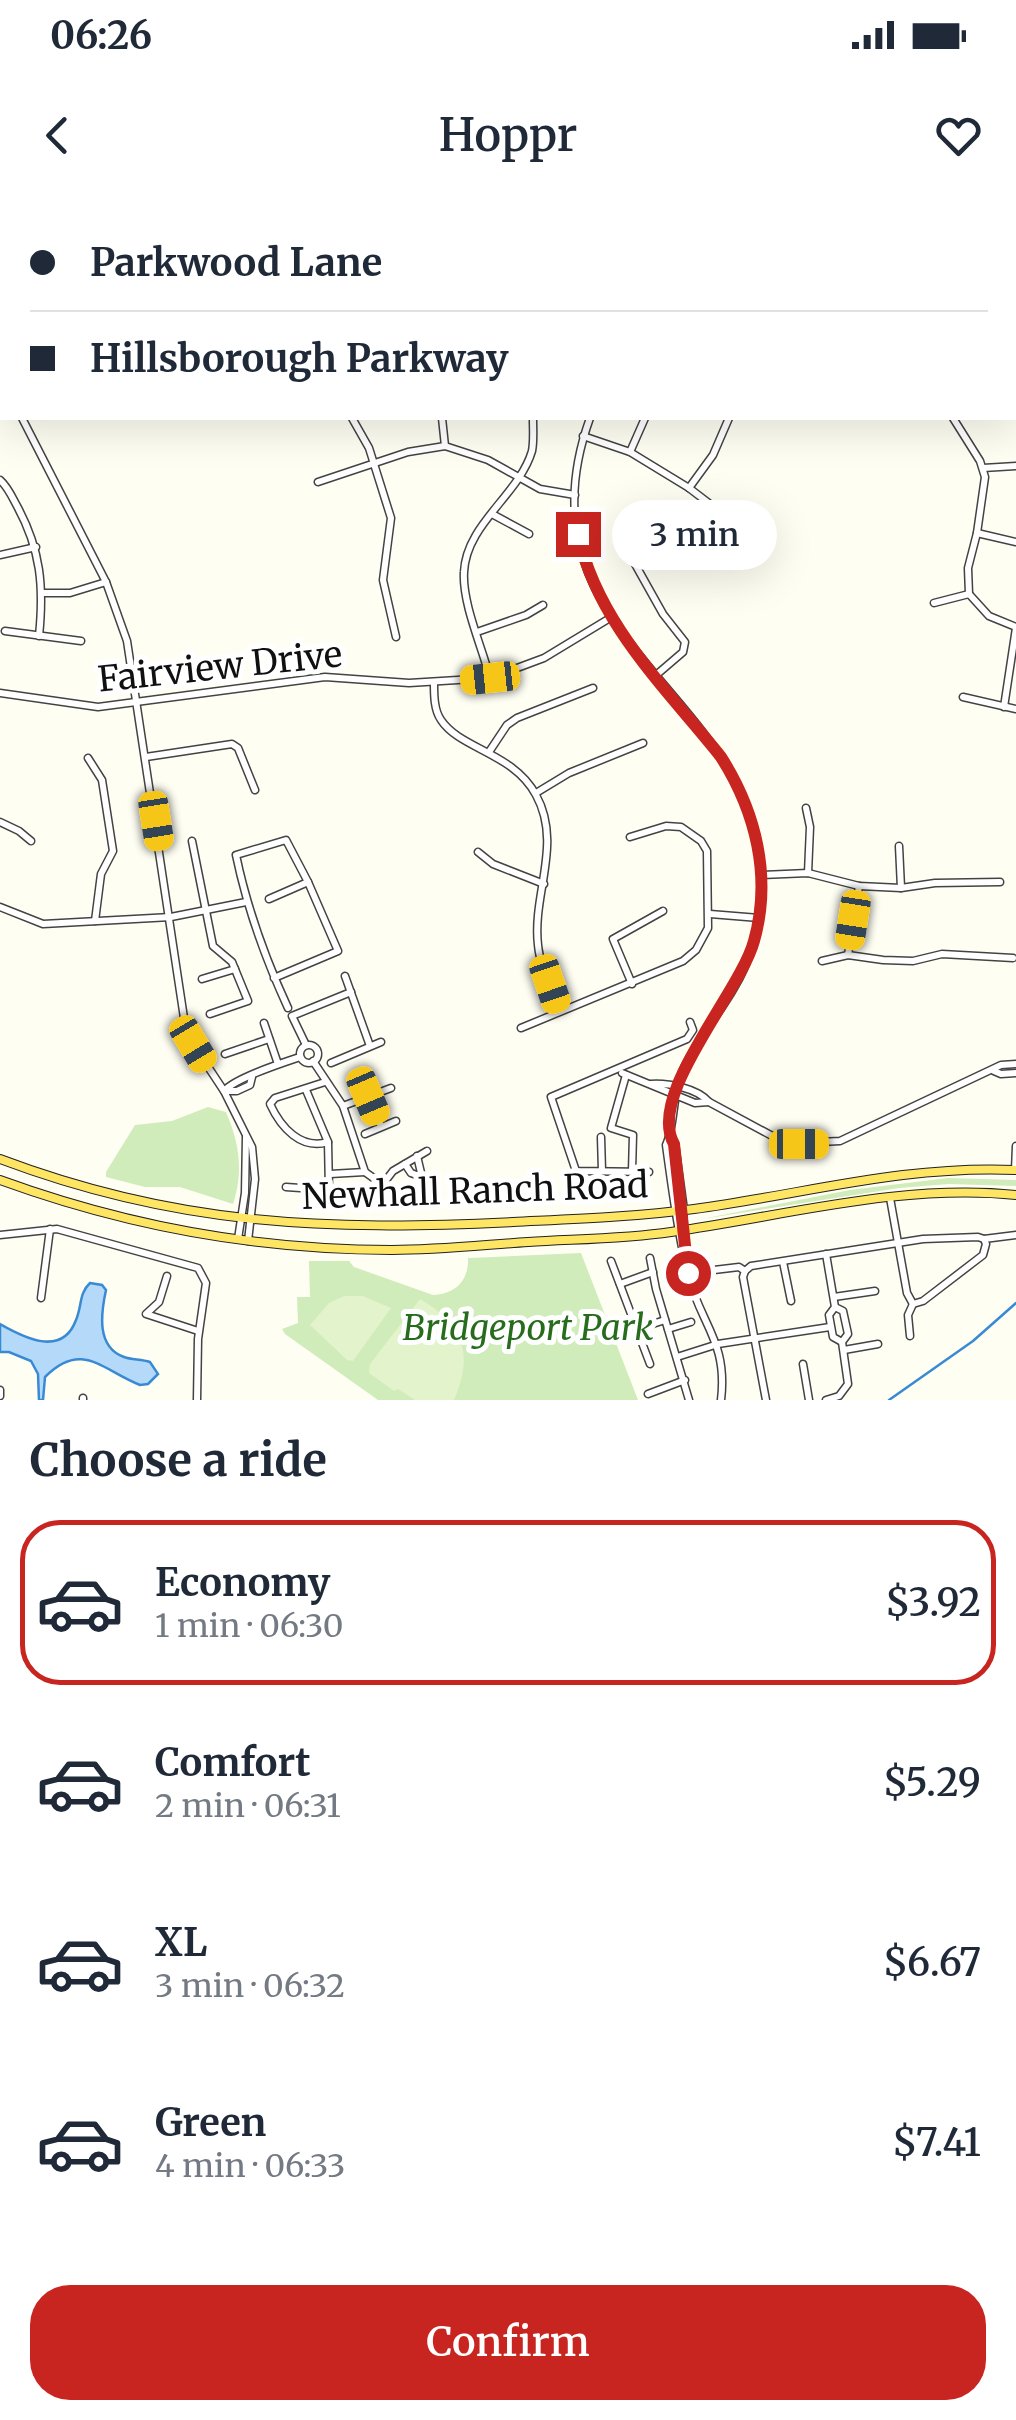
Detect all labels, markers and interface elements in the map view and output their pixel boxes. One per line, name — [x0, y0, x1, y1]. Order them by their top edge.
text: 06:26 — [50, 12, 152, 59]
text: Hoppr — [439, 107, 577, 163]
icon: back — [30, 108, 85, 163]
icon: heart — [931, 108, 986, 163]
text: Parkwood Lane — [90, 239, 382, 286]
text: Hillsborough Parkway — [90, 335, 509, 382]
callout: 3 min — [613, 499, 778, 569]
route end — [556, 512, 601, 557]
text: 3 min — [650, 515, 739, 555]
street label: Fairview Drive — [96, 632, 344, 702]
car — [459, 660, 521, 696]
car — [136, 789, 176, 853]
car — [833, 888, 873, 952]
car — [526, 951, 574, 1017]
car — [165, 1011, 221, 1077]
car — [342, 1063, 394, 1129]
car — [769, 1129, 829, 1159]
street label: Newhall Ranch Road — [301, 1163, 649, 1219]
route start — [666, 1251, 711, 1296]
park label: Bridgeport Park — [403, 1306, 653, 1350]
text: Choose a ride — [30, 1432, 327, 1488]
icon: car — [35, 1558, 125, 1648]
text: Economy — [155, 1559, 330, 1606]
text: $3.92 — [885, 1579, 981, 1626]
text: 1 min · 06:30 — [155, 1606, 343, 1646]
icon: car — [35, 1738, 125, 1828]
text: Comfort — [155, 1739, 311, 1786]
text: $5.29 — [883, 1759, 981, 1806]
text: 2 min · 06:31 — [155, 1786, 341, 1826]
icon: car — [35, 1918, 125, 2008]
text: XL — [155, 1919, 207, 1966]
text: $6.67 — [883, 1939, 981, 1986]
text: 3 min · 06:32 — [155, 1966, 345, 2006]
icon: car — [35, 2098, 125, 2188]
text: Green — [155, 2099, 266, 2146]
text: $7.41 — [892, 2119, 981, 2166]
text: 4 min · 06:33 — [155, 2146, 345, 2186]
button: Confirm — [30, 2285, 986, 2400]

